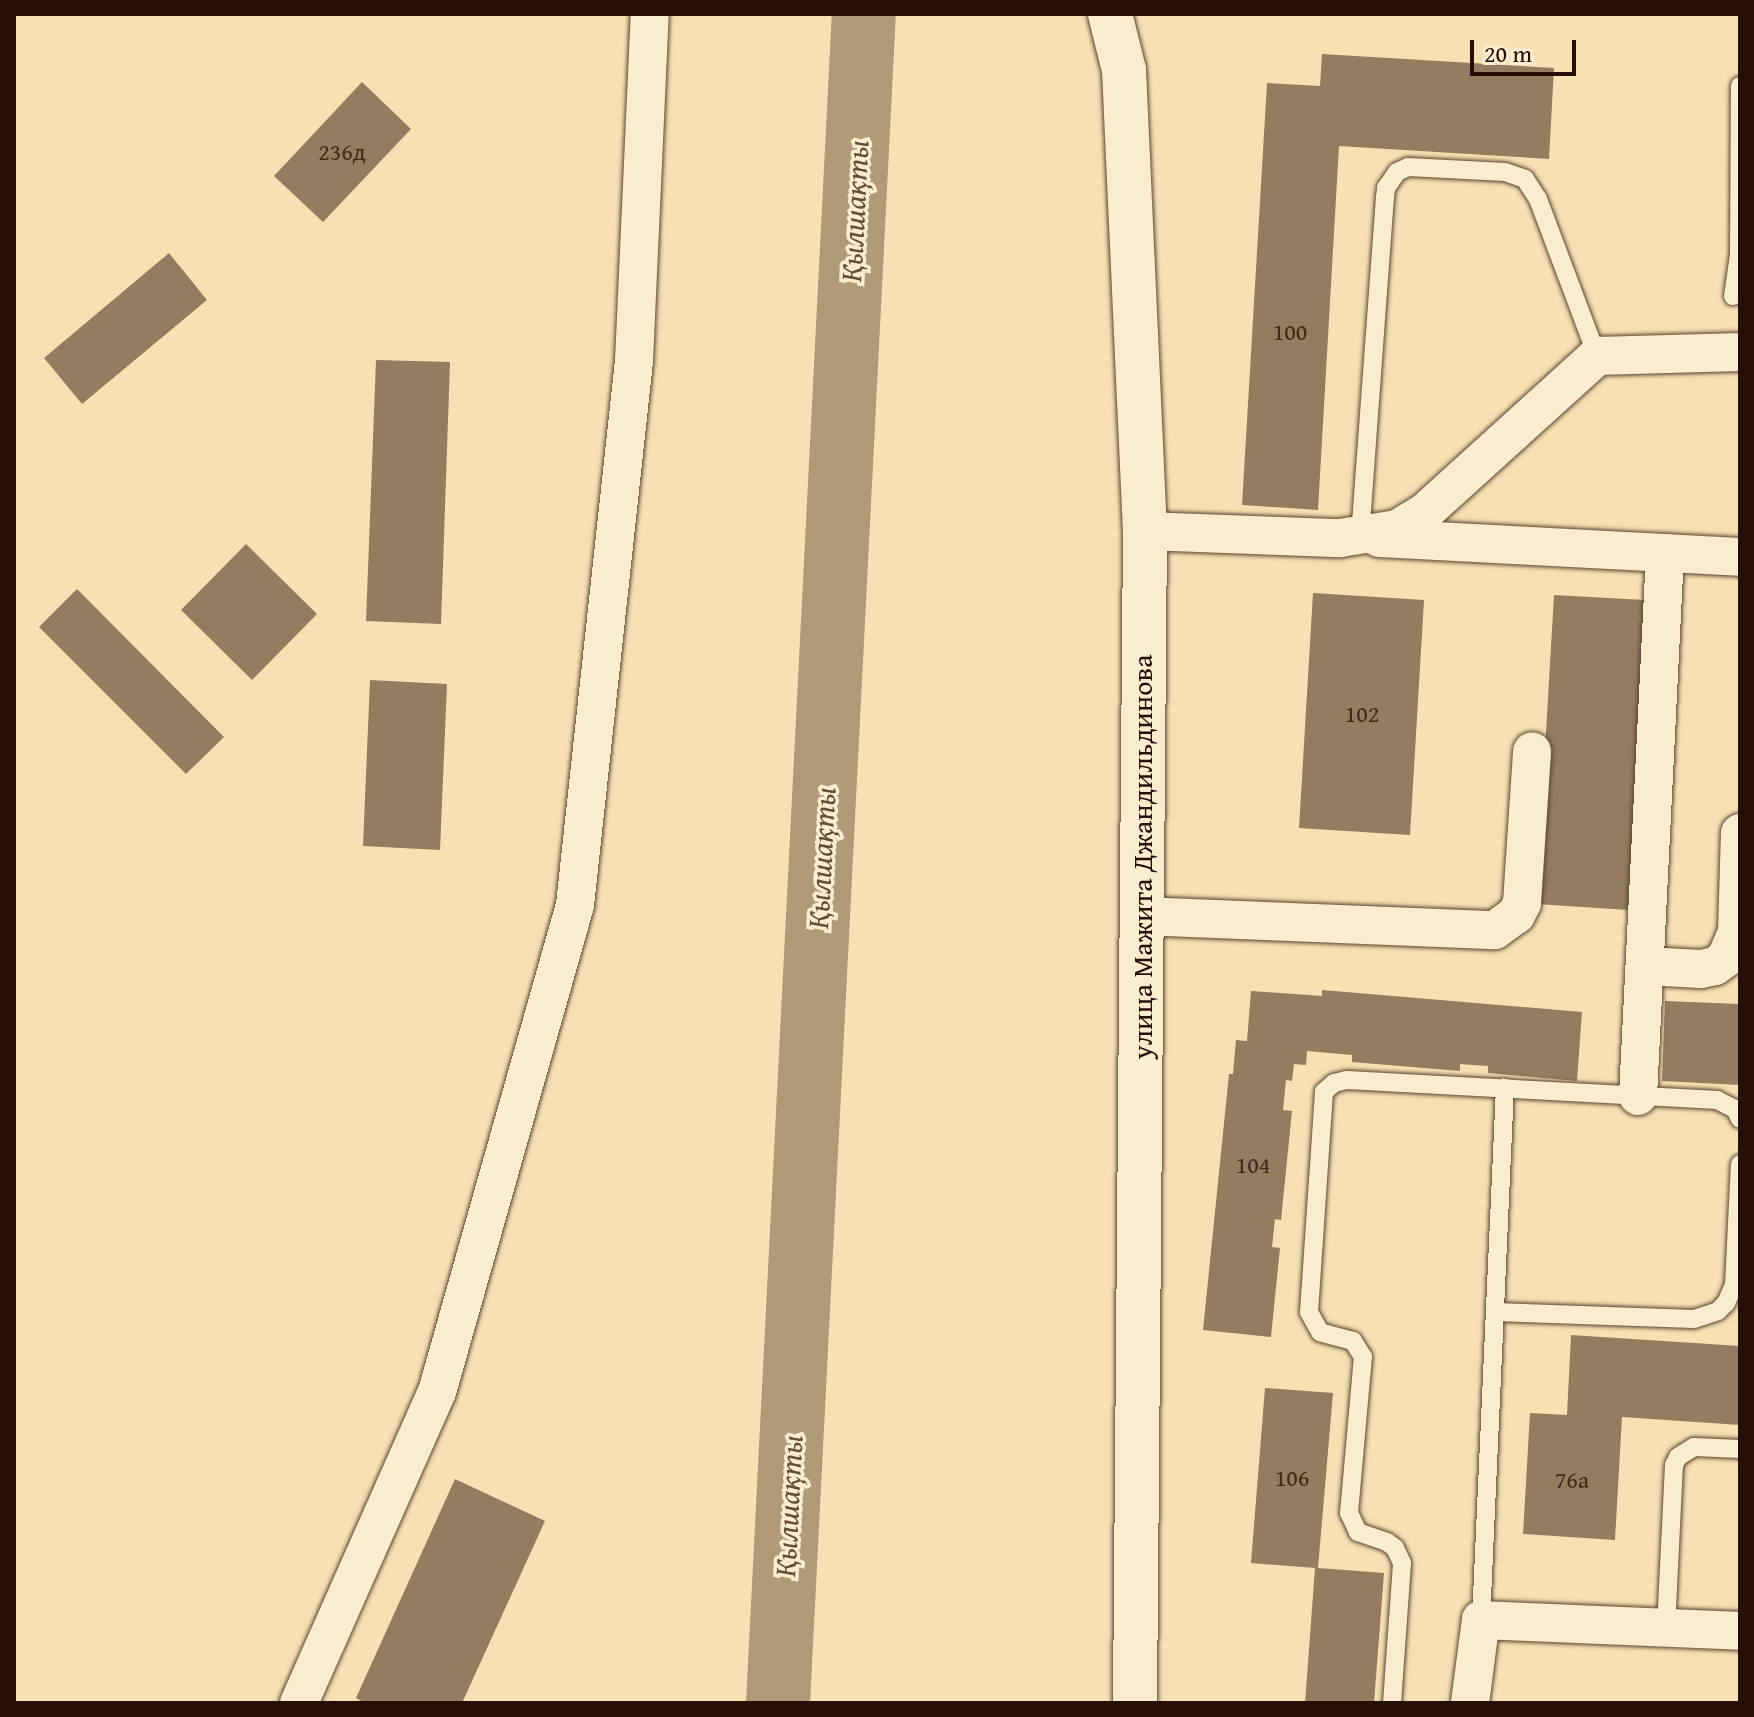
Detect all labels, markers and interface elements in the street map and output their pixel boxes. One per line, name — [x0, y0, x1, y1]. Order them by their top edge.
scale bar — [1474, 24, 1580, 74]
text: 20 m — [1484, 36, 1532, 71]
house number: 236д — [318, 138, 366, 166]
water label: Қылшақты — [832, 139, 876, 283]
house number: 100 — [1273, 318, 1307, 346]
street label: улица Мажита Джандильдинова — [1125, 654, 1159, 1060]
house number: 102 — [1345, 700, 1379, 728]
water label: Қылшақты — [799, 786, 843, 930]
house number: 104 — [1236, 1151, 1270, 1179]
water label: Қылшақты — [766, 1434, 810, 1578]
house number: 106 — [1275, 1464, 1309, 1492]
house number: 76а — [1555, 1466, 1589, 1494]

